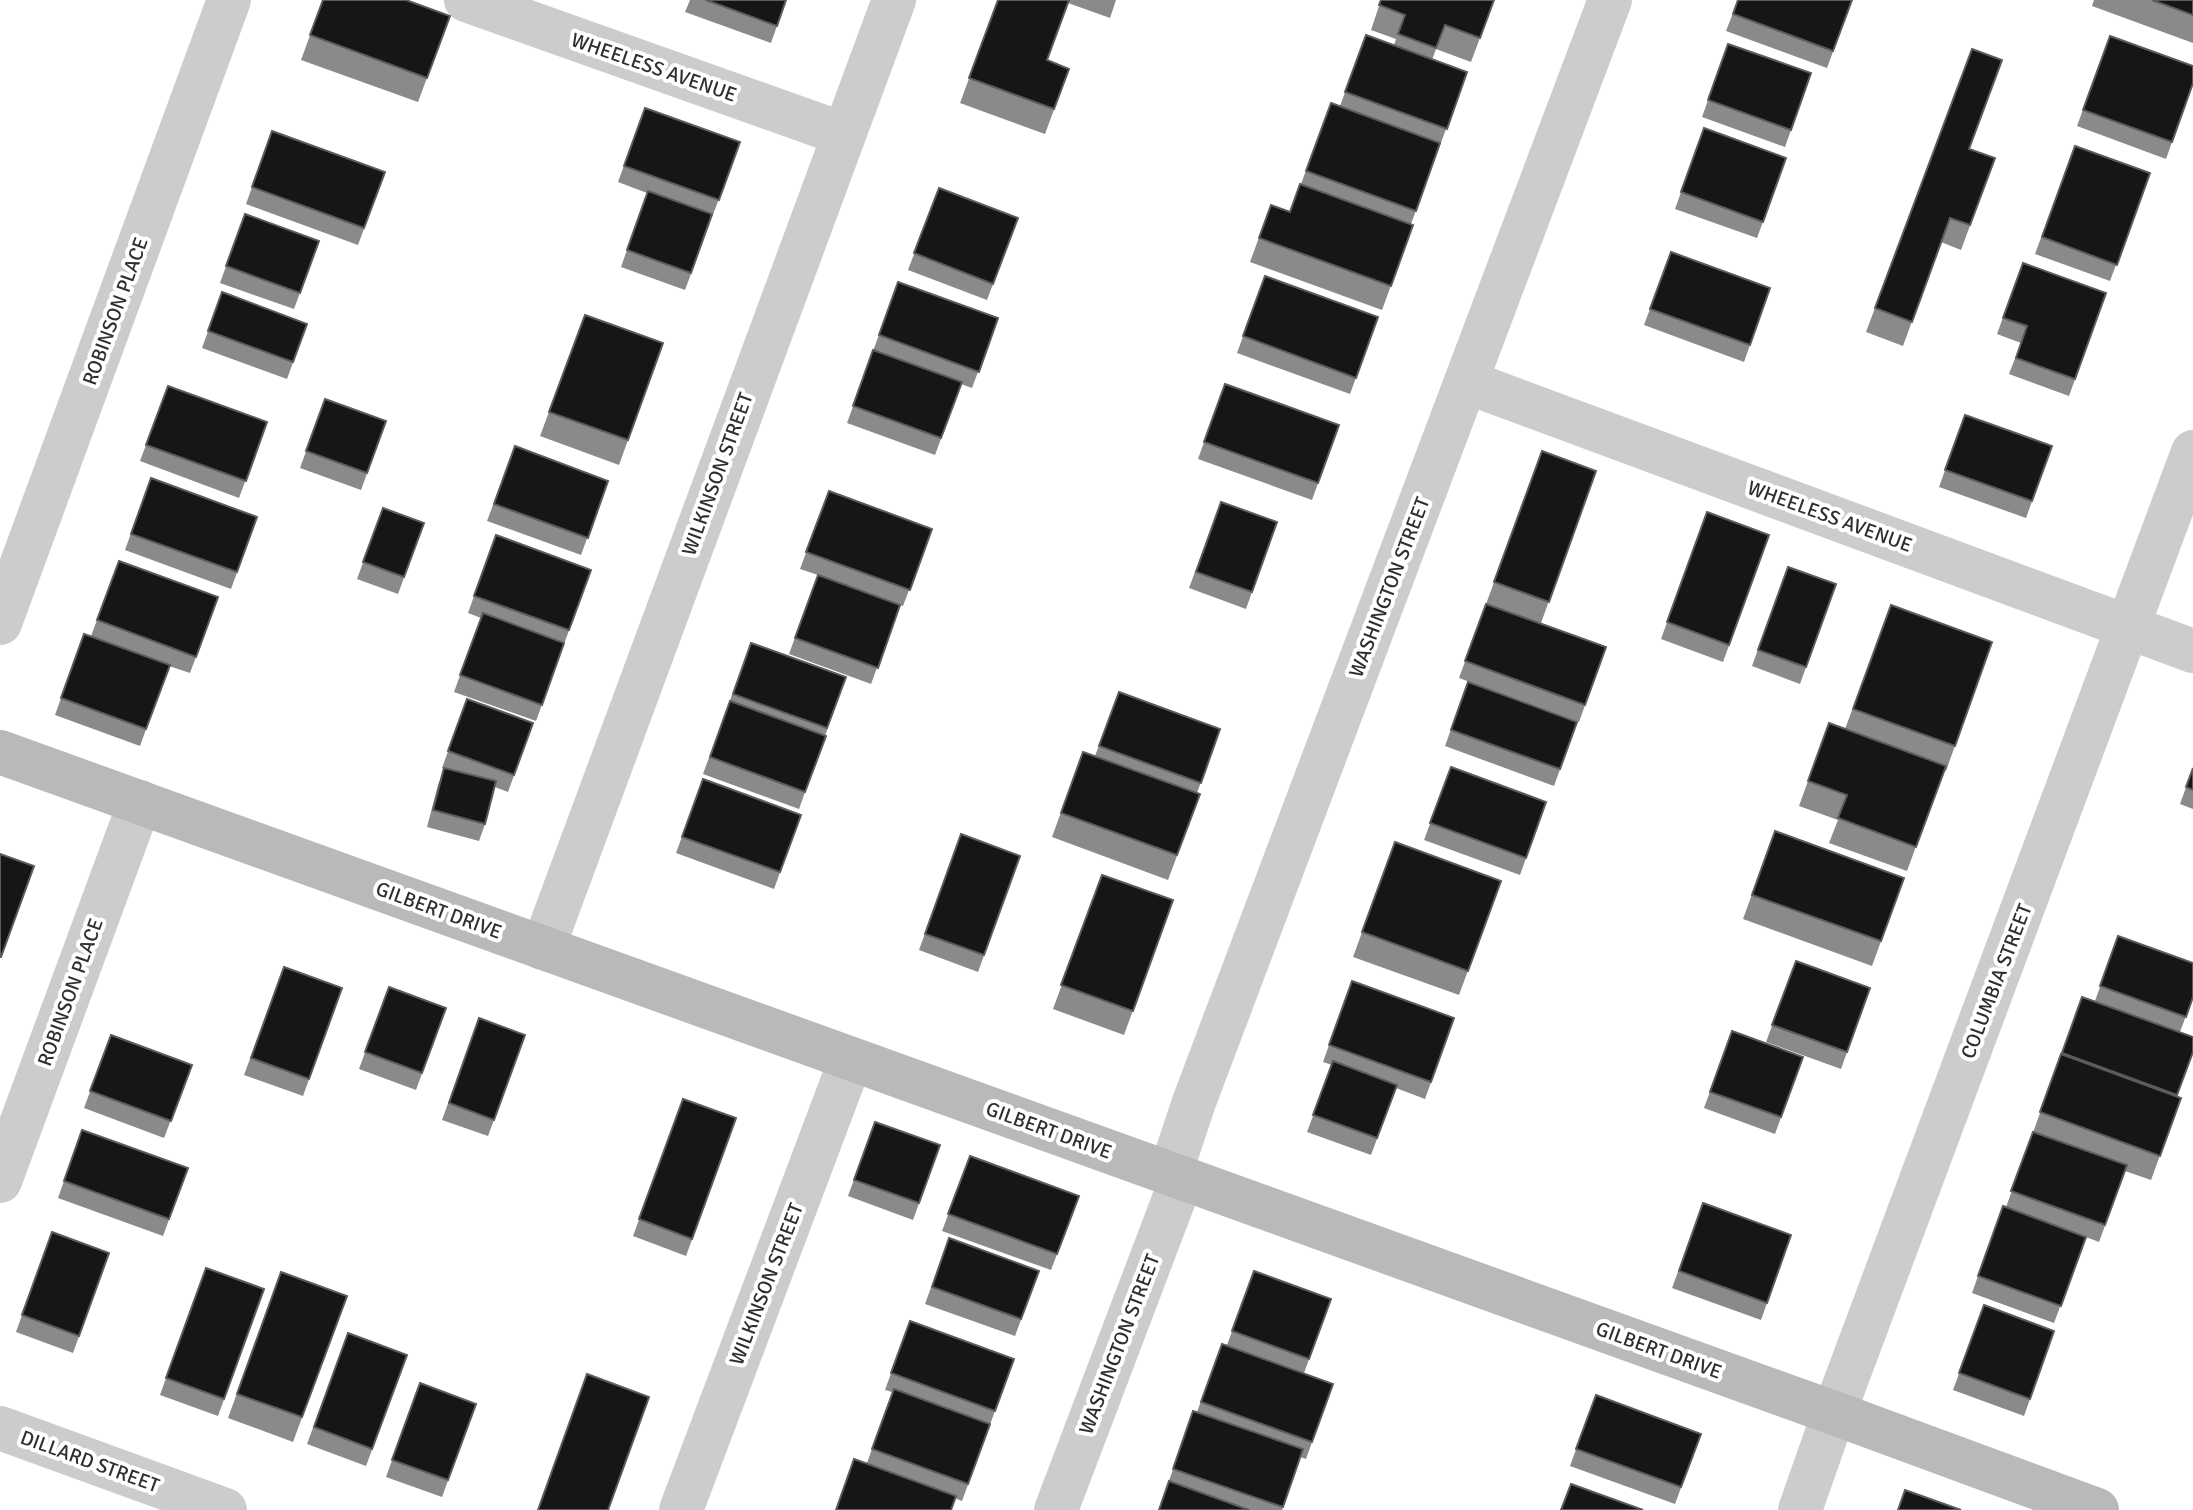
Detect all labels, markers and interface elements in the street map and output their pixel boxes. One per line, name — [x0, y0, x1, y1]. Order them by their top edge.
street label: WHEELESS AVENUE — [568, 27, 740, 108]
street label: ROBINSON PLACE — [77, 234, 154, 389]
street label: WILKINSON STREET — [676, 389, 759, 559]
street label: WHEELESS AVENUE — [1744, 475, 1916, 558]
street label: WASHINGTON STREET — [1344, 493, 1435, 681]
street label: GILBERT DRIVE — [373, 876, 505, 945]
street label: COLUMBIA STREET — [1955, 900, 2038, 1062]
street label: ROBINSON PLACE — [32, 915, 109, 1070]
street label: GILBERT DRIVE — [983, 1096, 1115, 1165]
street label: WILKINSON STREET — [724, 1199, 809, 1369]
street label: WASHINGTON STREET — [1074, 1250, 1165, 1438]
street label: GILBERT DRIVE — [1593, 1316, 1725, 1385]
street label: DILLARD STREET — [17, 1425, 163, 1498]

